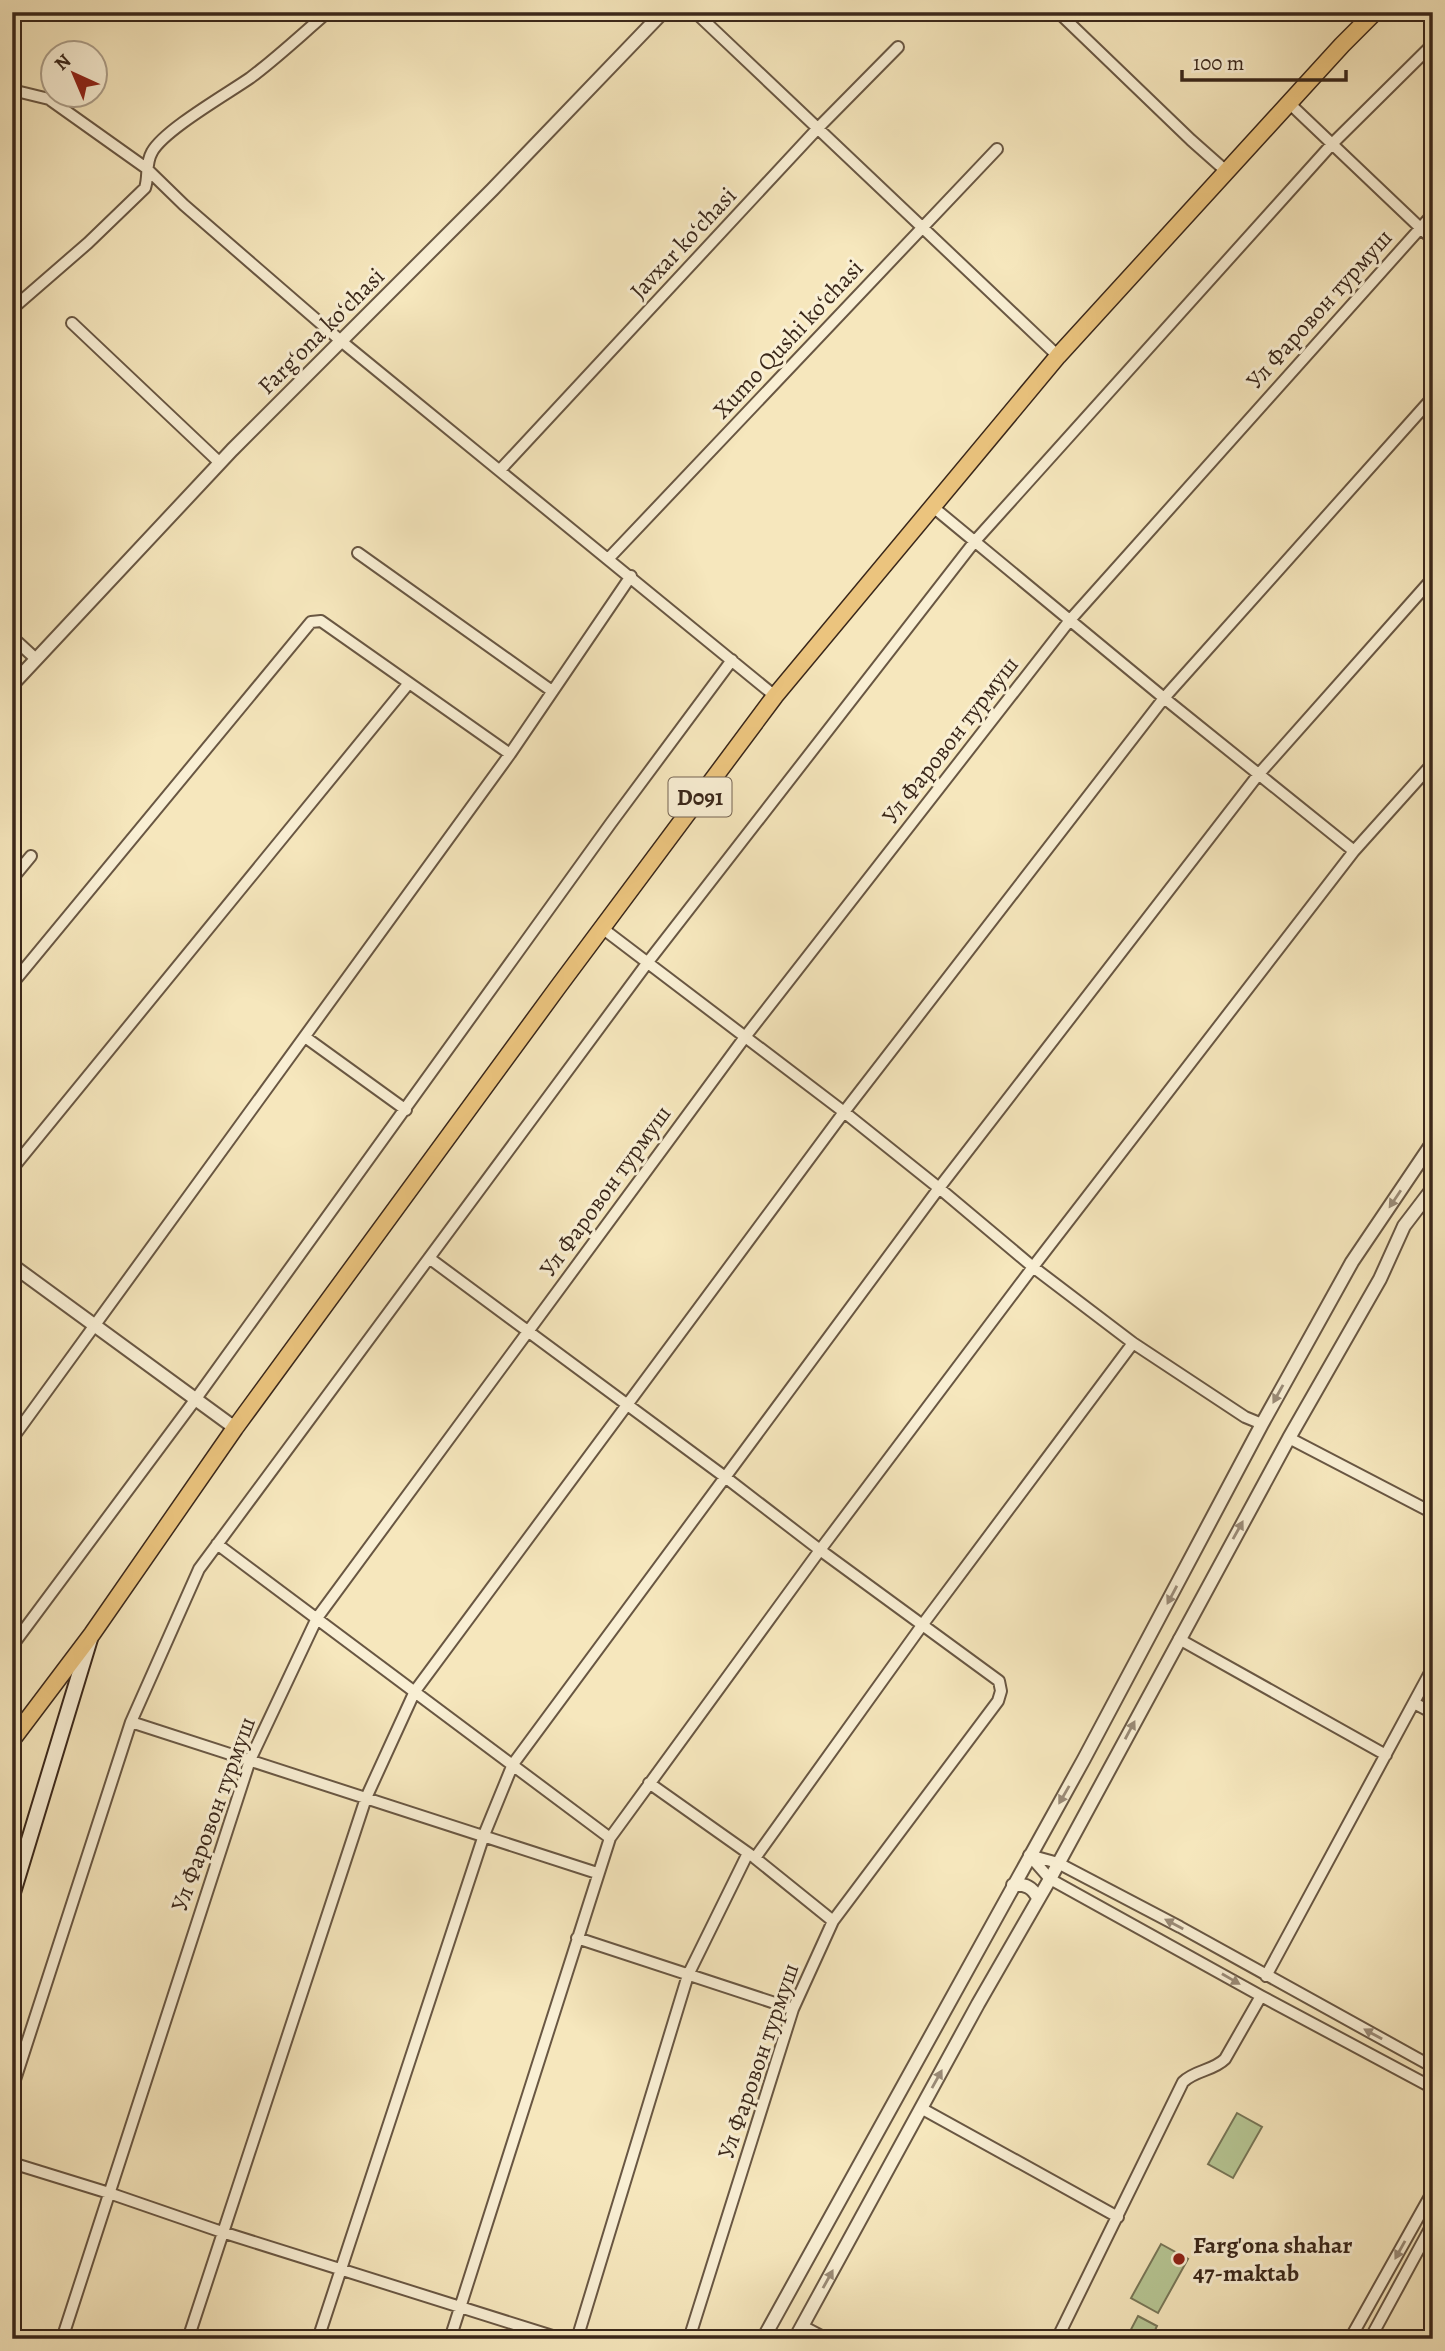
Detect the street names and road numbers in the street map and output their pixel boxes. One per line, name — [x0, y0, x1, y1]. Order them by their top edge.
street label: Javxar koʻchasi — [623, 180, 743, 306]
street label: Ул Фаровон турмуш — [1239, 222, 1399, 396]
street label: Xumo Qushi koʻchasi — [706, 252, 870, 426]
street label: Fargʻona koʻchasi — [251, 261, 391, 401]
street label: Ул Фаровон турмуш — [874, 649, 1026, 831]
road number: D091 — [668, 778, 732, 817]
street label: Ул Фаровон турмуш — [532, 1099, 678, 1283]
street label: Ул Фаровон турмуш — [163, 1712, 263, 1916]
street label: Ул Фаровон турмуш — [710, 1959, 806, 2163]

